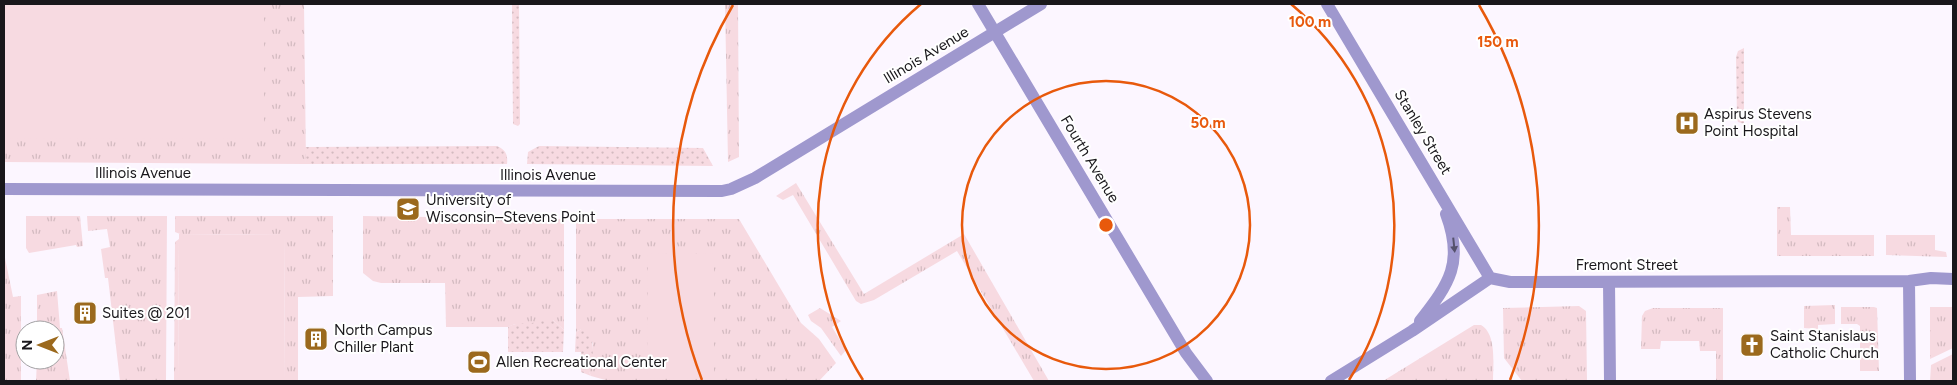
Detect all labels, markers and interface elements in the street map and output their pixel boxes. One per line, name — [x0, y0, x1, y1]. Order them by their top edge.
text: 100 m — [1289, 13, 1331, 31]
street label: Illinois Avenue — [880, 23, 972, 87]
text: 150 m — [1477, 33, 1519, 51]
street label: Stanley Street — [1391, 86, 1456, 178]
place label: Aspirus Stevens Point Hospital — [1704, 105, 1812, 140]
hospital icon: Aspirus Stevens Point Hospital — [1674, 110, 1700, 136]
street label: Fourth Avenue — [1057, 112, 1123, 206]
text: 50 m — [1190, 114, 1226, 132]
street label: Illinois Avenue — [95, 164, 191, 182]
street label: Illinois Avenue — [500, 166, 596, 184]
place label: University of Wisconsin–Stevens Point — [426, 191, 596, 226]
school or university icon: University of Wisconsin–Stevens Point — [395, 196, 421, 222]
centre of rings — [1097, 216, 1115, 234]
one-way arrow — [1450, 238, 1458, 254]
street label: Fremont Street — [1576, 256, 1679, 274]
building icon: Suites @ 201 — [72, 300, 98, 326]
place label: Suites @ 201 — [102, 304, 190, 322]
north arrow — [15, 320, 65, 370]
place label: North Campus Chiller Plant — [334, 321, 433, 356]
building icon: North Campus Chiller Plant — [303, 326, 329, 352]
place label: Saint Stanislaus Catholic Church — [1770, 327, 1879, 362]
church icon: Saint Stanislaus Catholic Church — [1739, 332, 1765, 358]
text: N — [19, 340, 36, 350]
sports icon: Allen Recreational Center — [466, 349, 492, 375]
place label: Allen Recreational Center — [496, 353, 667, 371]

